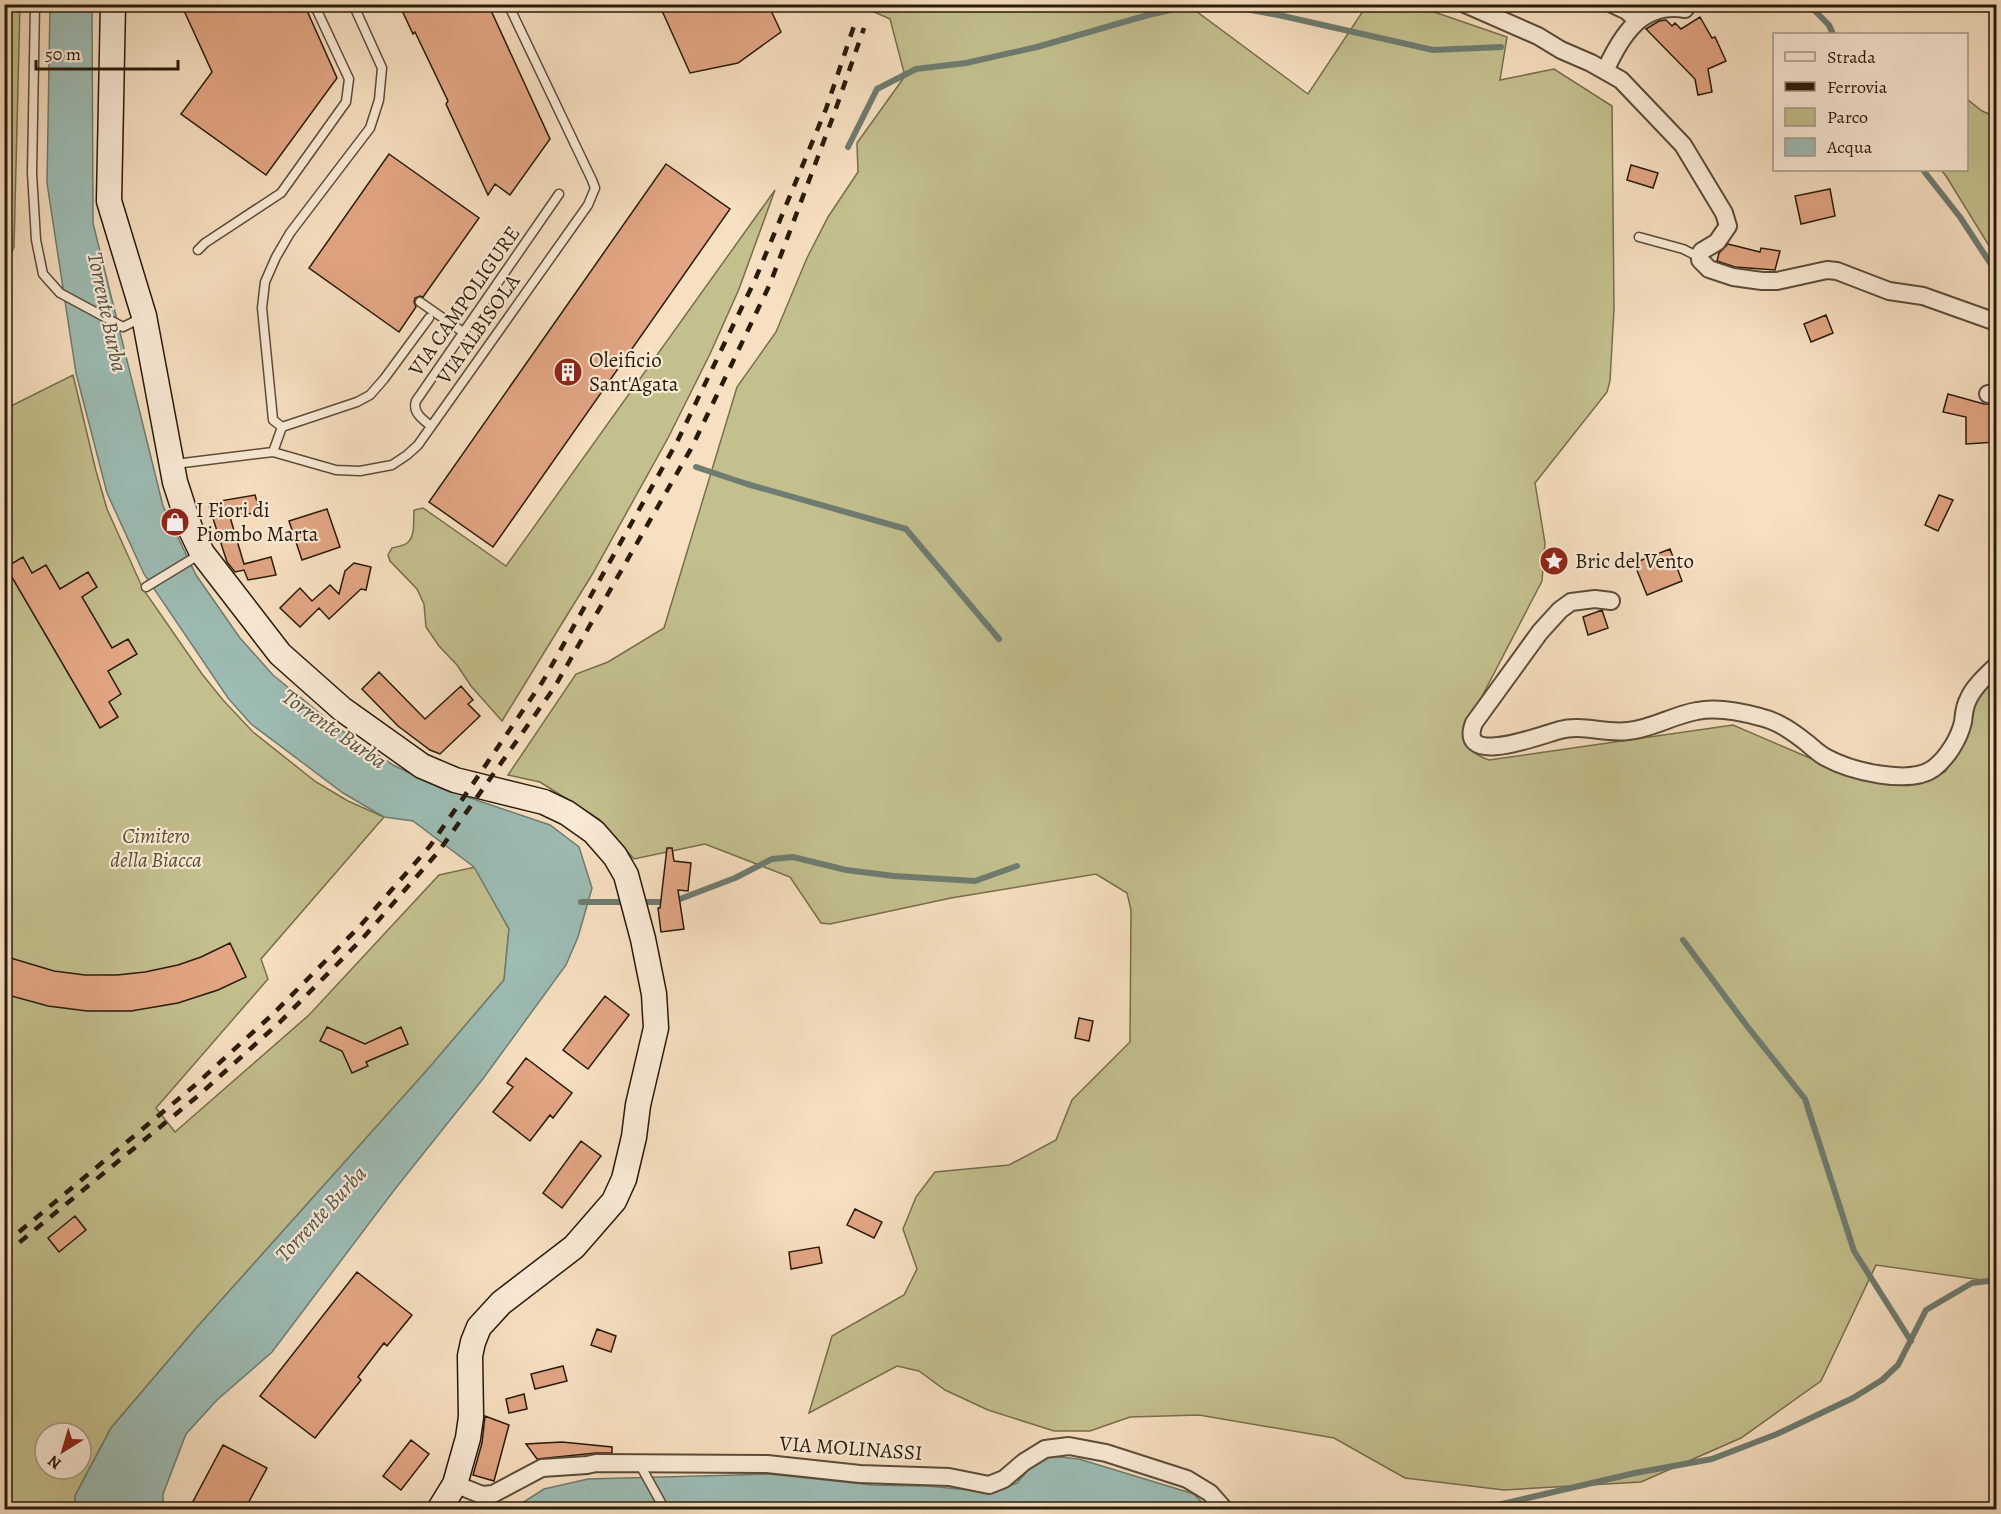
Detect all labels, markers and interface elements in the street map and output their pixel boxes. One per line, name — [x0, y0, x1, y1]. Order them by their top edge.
scale bar — [36, 33, 178, 71]
legend — [1773, 33, 1968, 171]
text: 50 m — [45, 42, 81, 66]
text: Strada — [1827, 45, 1876, 69]
text: Ferrovia — [1827, 75, 1888, 99]
text: Parco — [1827, 105, 1868, 129]
text: Acqua — [1826, 135, 1873, 159]
street label: VIA CAMPOLIGURE — [401, 220, 526, 382]
water label: Torrente Burba — [80, 249, 134, 375]
street label: VIA ALBISOLA — [429, 268, 527, 390]
place label: Oleificio Sant'Agata — [589, 346, 679, 398]
building icon: Oleificio Sant'Agata — [552, 356, 584, 388]
place label: I Fiori di Piombo Marta — [196, 496, 319, 548]
shop icon: I Fiori di Piombo Marta — [159, 506, 191, 538]
place icon: Bric del Vento — [1538, 545, 1570, 577]
place label: Bric del Vento — [1575, 547, 1694, 575]
water label: Torrente Burba — [276, 682, 392, 776]
park label: Cimitero della Biacca — [110, 822, 202, 874]
water label: Torrente Burba — [269, 1159, 373, 1269]
north arrow — [33, 1421, 93, 1481]
street label: VIA MOLINASSI — [777, 1429, 924, 1467]
text: N — [43, 1450, 66, 1474]

